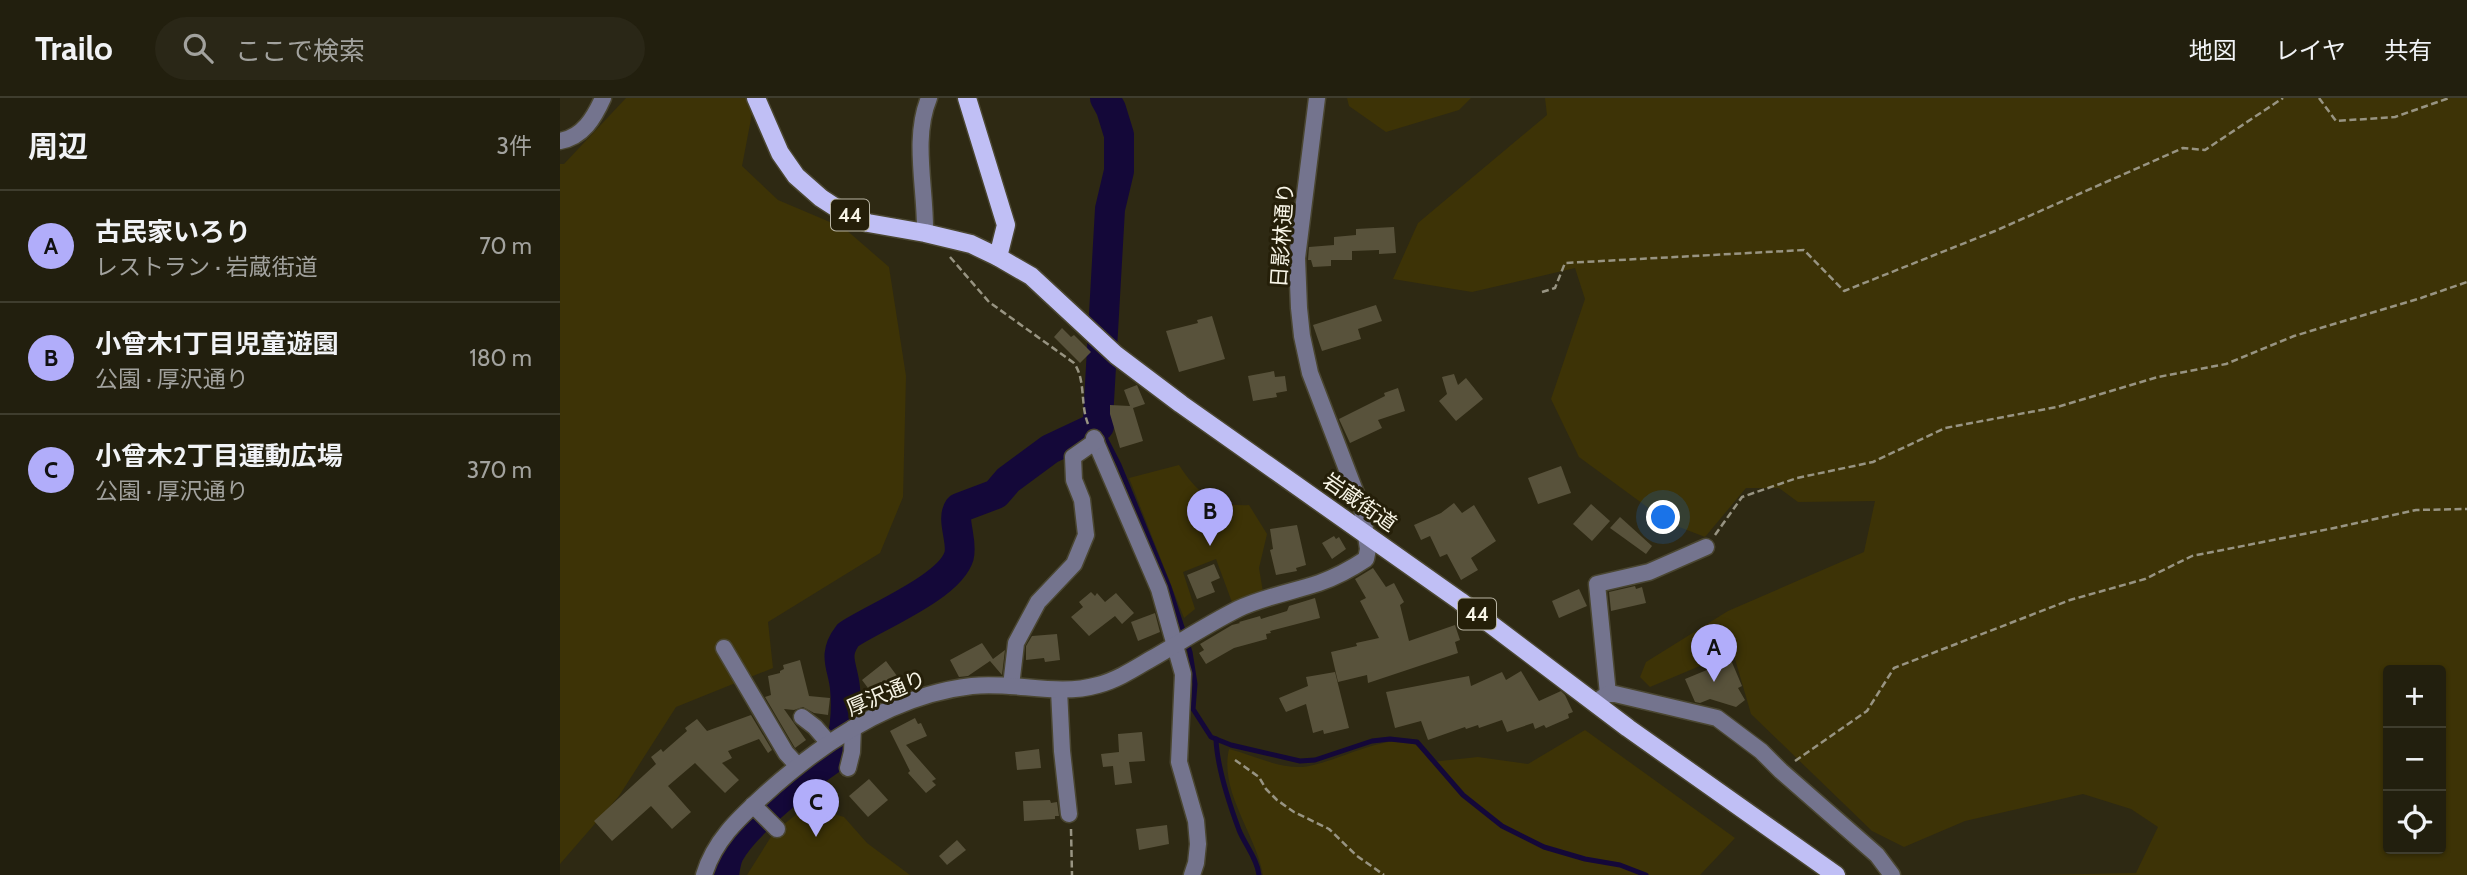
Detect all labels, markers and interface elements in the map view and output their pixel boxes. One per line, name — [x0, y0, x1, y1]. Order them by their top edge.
search box — [155, 17, 645, 80]
text: Trailo — [35, 28, 113, 68]
icon: search — [179, 29, 217, 67]
text: ここで検索 — [235, 35, 365, 67]
text: 地図 — [2189, 36, 2237, 65]
text: レイヤ — [2275, 36, 2346, 65]
text: 共有 — [2384, 36, 2432, 65]
text: 周辺 — [28, 128, 88, 165]
text: 3件 — [497, 132, 532, 160]
street label: 日影林通り — [1266, 182, 1298, 288]
road number: 44 — [831, 200, 869, 230]
text: 古民家いろり — [95, 216, 251, 248]
text: A — [44, 232, 58, 260]
text: 70 m — [479, 232, 532, 260]
text: レストラン · 岩蔵街道 — [95, 253, 318, 281]
text: 小曾木1丁目児童遊園 — [95, 328, 339, 360]
text: B — [44, 344, 58, 372]
text: 180 m — [469, 344, 532, 372]
text: 公園 · 厚沢通り — [95, 365, 249, 393]
text: 小曾木2丁目運動広場 — [95, 440, 343, 472]
text: C — [44, 456, 58, 484]
text: 370 m — [467, 456, 532, 484]
street label: 岩蔵街道 — [1318, 468, 1402, 536]
text: 公園 · 厚沢通り — [95, 477, 249, 505]
pin: B — [1187, 488, 1233, 546]
your location — [1646, 500, 1680, 534]
road number: 44 — [1458, 598, 1496, 629]
pin: A — [1691, 624, 1737, 682]
street label: 厚沢通り — [842, 665, 930, 721]
map controls — [2383, 665, 2446, 854]
button: + — [2383, 665, 2446, 728]
button: − — [2383, 728, 2446, 791]
pin: C — [793, 779, 839, 837]
button: locate — [2383, 791, 2446, 854]

